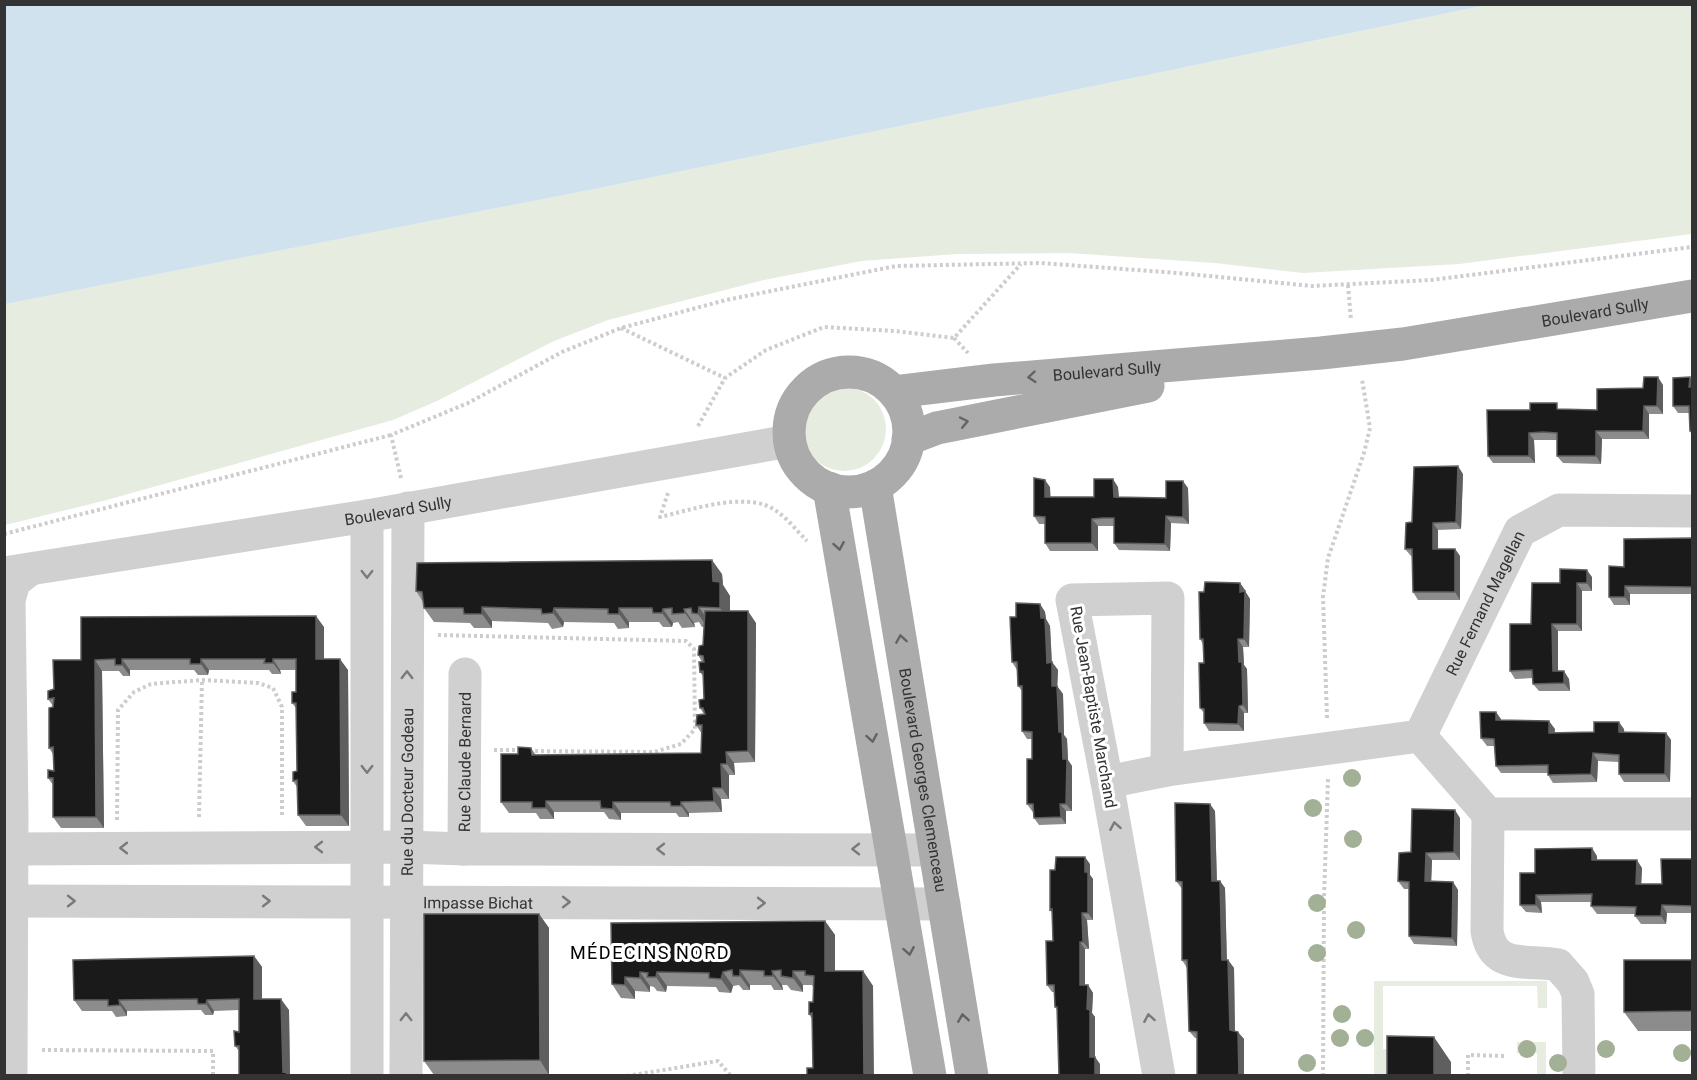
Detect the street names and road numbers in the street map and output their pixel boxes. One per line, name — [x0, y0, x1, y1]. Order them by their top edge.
street label: Boulevard Sully — [1540, 294, 1651, 331]
street label: Boulevard Sully — [1052, 357, 1162, 385]
street label: Boulevard Sully — [343, 492, 454, 529]
street label: Rue Fernand Magellan — [1442, 528, 1529, 679]
street label: Rue Jean-Baptiste Marchand — [1066, 605, 1121, 810]
street label: Boulevard Georges Clemenceau — [895, 667, 951, 894]
street label: Rue Claude Bernard — [455, 692, 475, 832]
street label: Rue du Docteur Godeau — [398, 708, 417, 876]
street label: Impasse Bichat — [423, 893, 533, 913]

